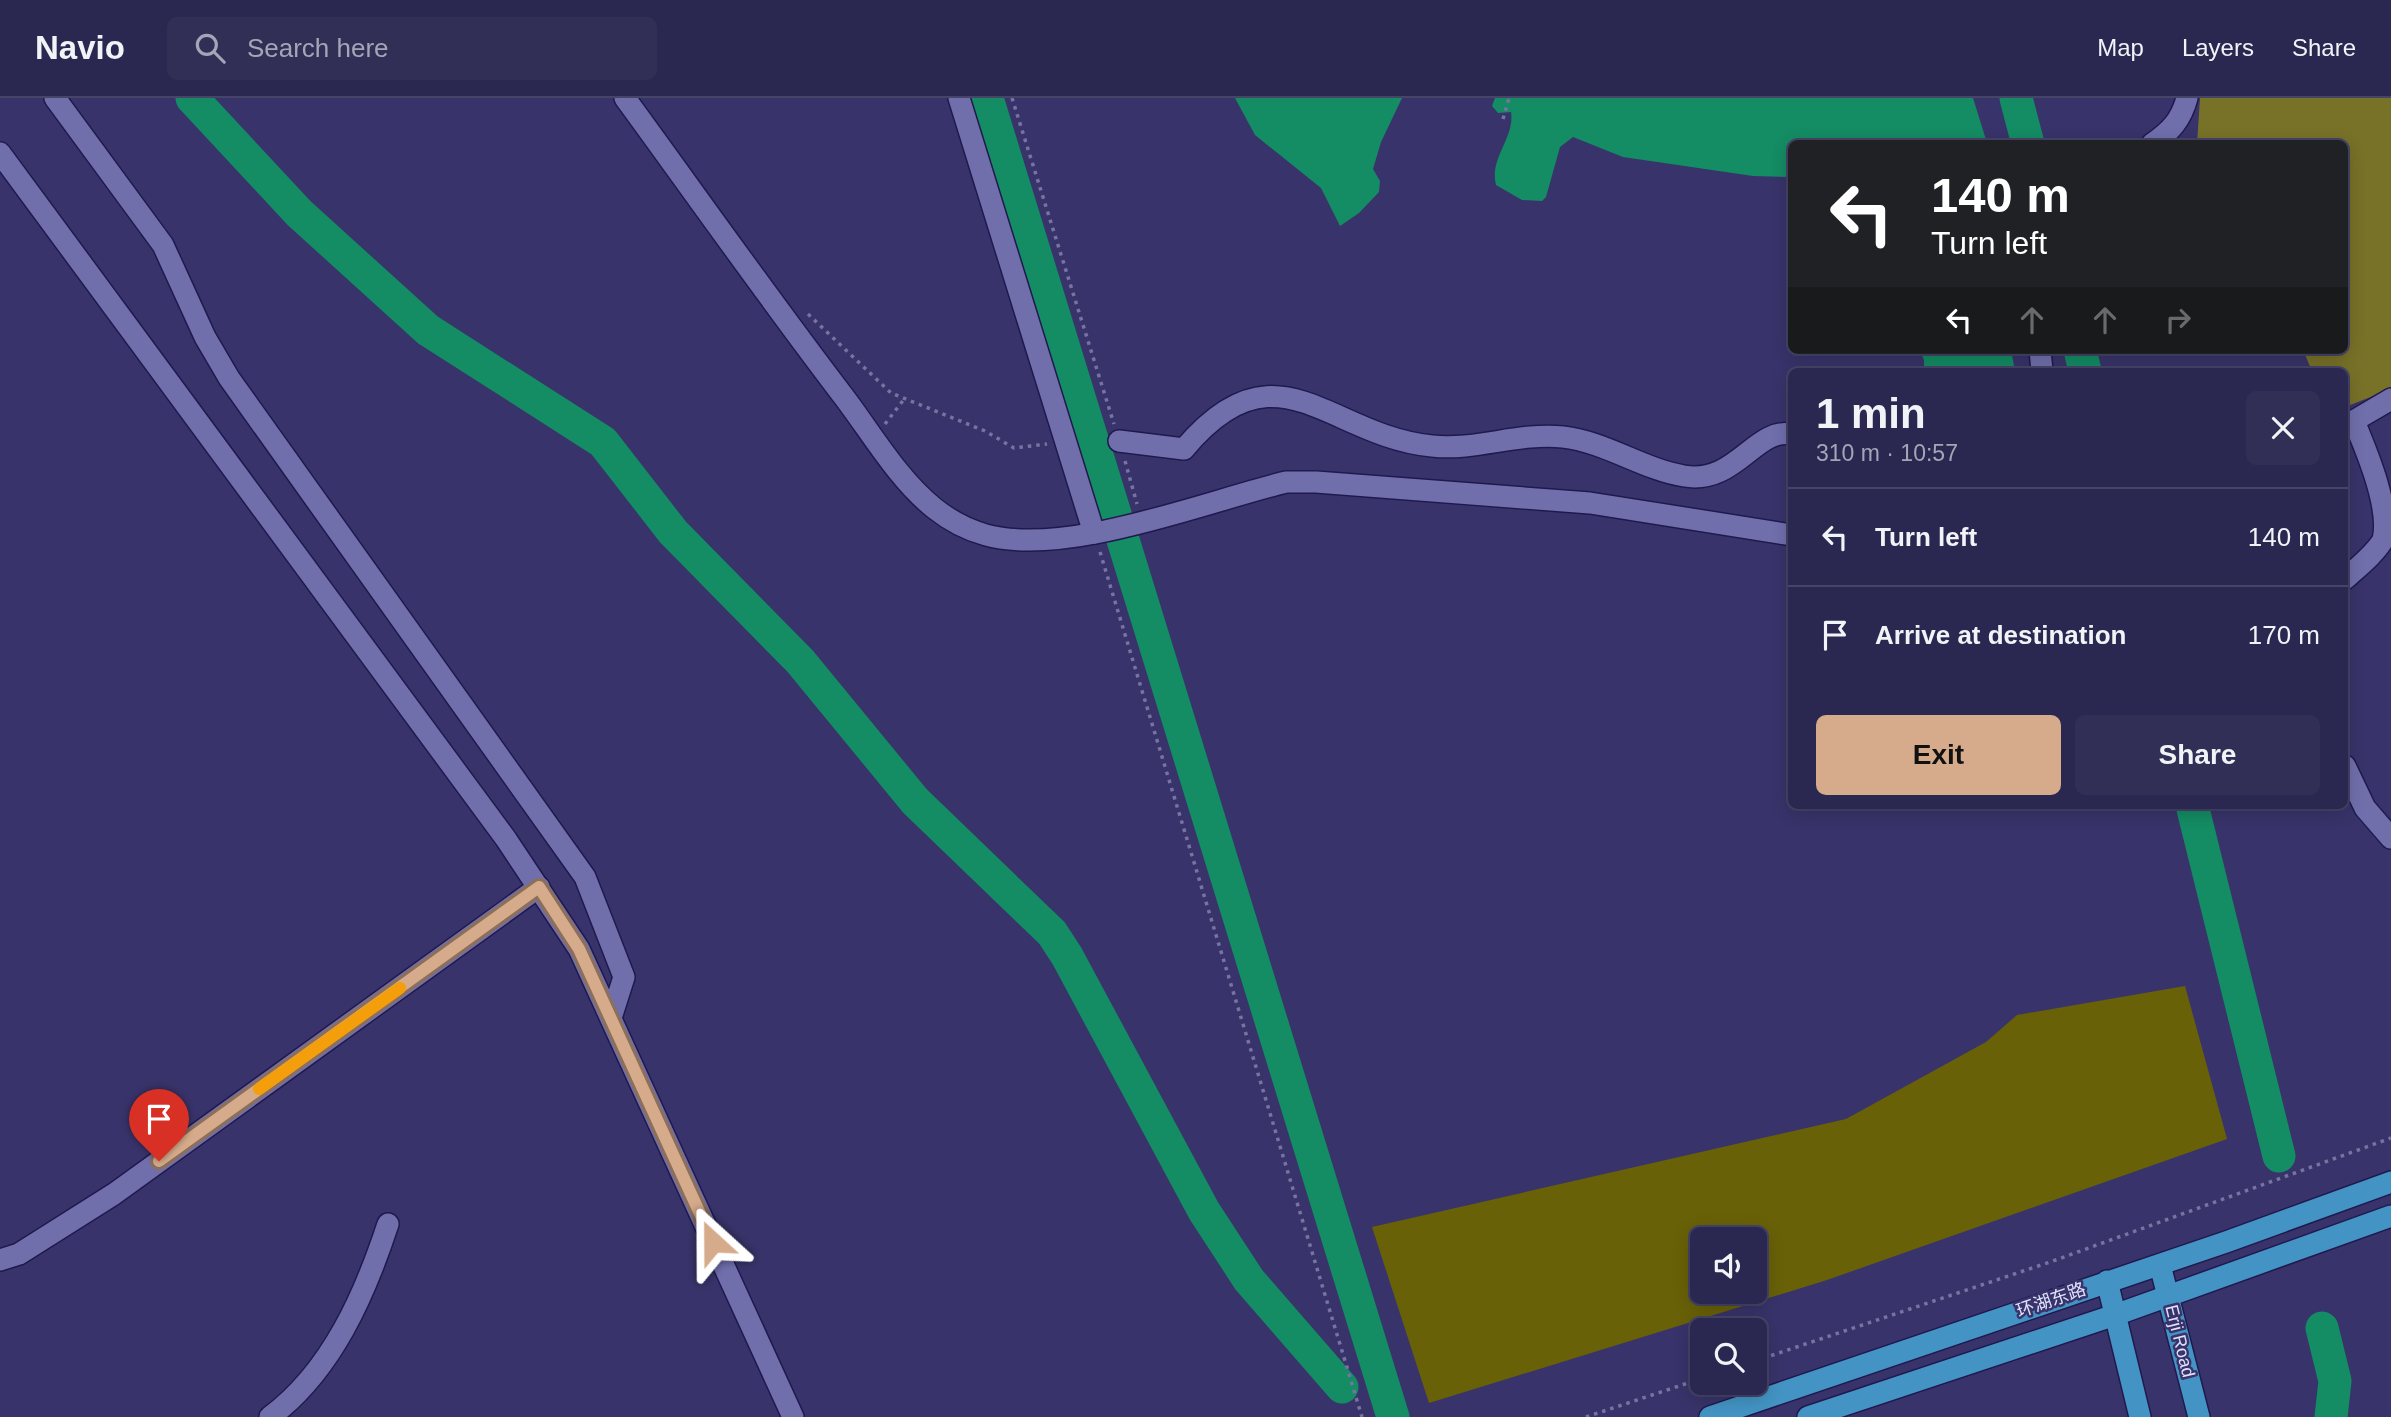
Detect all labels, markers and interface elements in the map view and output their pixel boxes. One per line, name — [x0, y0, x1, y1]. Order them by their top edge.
search box — [167, 17, 657, 80]
text: Navio — [35, 29, 125, 66]
icon: search — [191, 29, 229, 67]
text: Search here — [247, 33, 389, 63]
text: Map — [2097, 34, 2144, 61]
text: Layers — [2182, 34, 2254, 61]
text: Share — [2292, 34, 2356, 61]
icon: left — [1816, 168, 1907, 259]
text: 140 m — [1931, 168, 2070, 222]
text: Turn left — [1931, 225, 2047, 261]
icon: left — [1940, 301, 1978, 339]
icon: ahead — [2013, 301, 2051, 339]
icon: ahead — [2086, 301, 2124, 339]
icon: right — [2159, 301, 2197, 339]
text: 1 min — [1816, 390, 1926, 437]
button: close — [2246, 391, 2320, 465]
text: 310 m · 10:57 — [1816, 440, 1958, 466]
icon: left — [1816, 518, 1854, 556]
text: Turn left — [1875, 522, 1977, 552]
text: 140 m — [2248, 522, 2320, 552]
icon: arrive — [1816, 616, 1854, 654]
text: Arrive at destination — [1875, 620, 2126, 650]
text: 170 m — [2248, 620, 2320, 650]
button: Exit — [1816, 715, 2061, 795]
button: Share — [2075, 715, 2320, 795]
pin — [129, 1089, 189, 1161]
icon: arrive — [140, 1100, 178, 1138]
position arrow — [676, 1205, 750, 1279]
map controls — [1690, 1227, 1767, 1395]
button: sound — [1690, 1227, 1767, 1304]
street label: 环湖东路 — [2014, 1279, 2088, 1321]
street label: Erji Road — [2161, 1303, 2199, 1379]
button: search — [1690, 1318, 1767, 1395]

